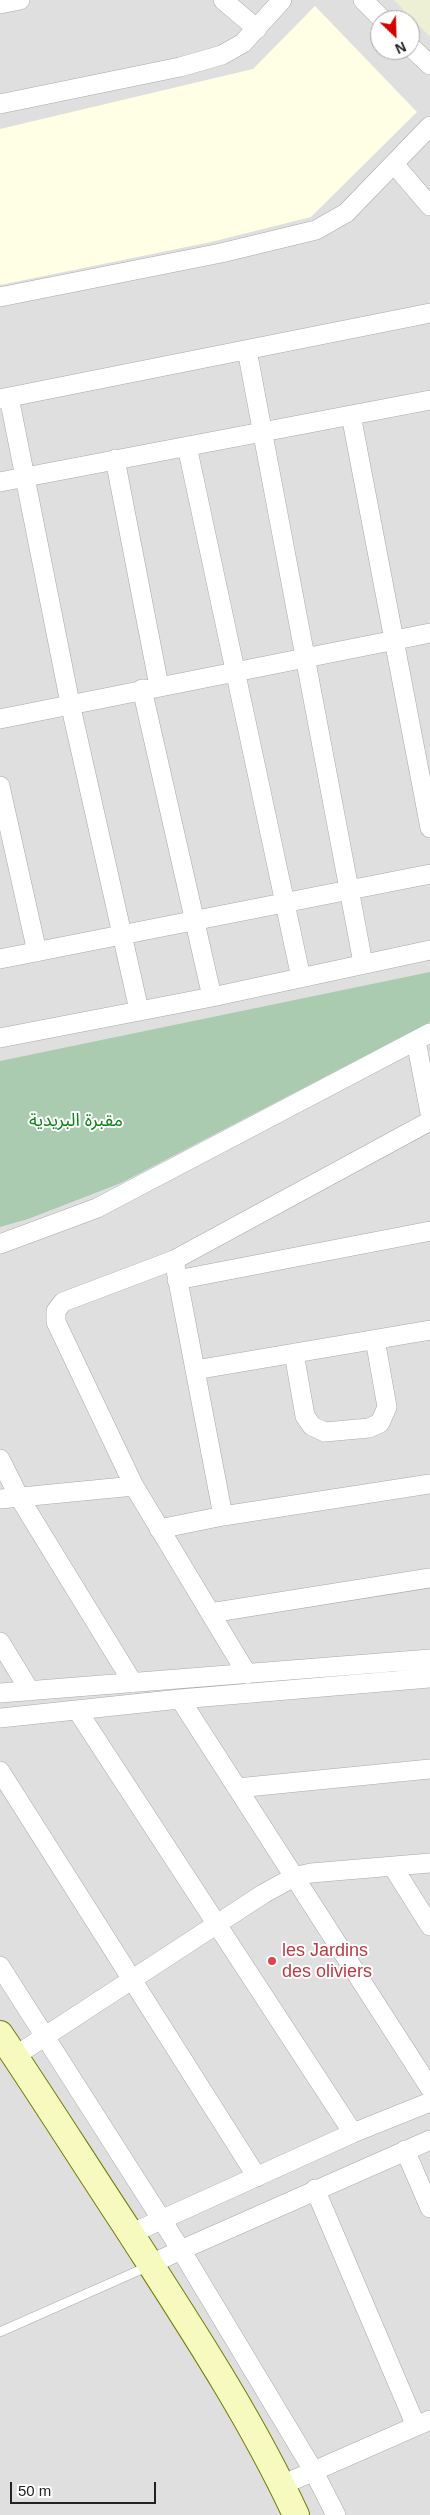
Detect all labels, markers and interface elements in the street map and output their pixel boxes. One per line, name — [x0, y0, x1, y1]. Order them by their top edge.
north arrow — [370, 10, 420, 60]
text: N — [393, 38, 409, 57]
park label: مقبرة البريدية — [29, 1110, 123, 1132]
place label: les Jardins des oliviers — [282, 1940, 372, 1982]
marker: les Jardins des oliviers — [266, 1955, 278, 1967]
scale bar — [12, 2472, 159, 2504]
text: 50 m — [18, 2482, 51, 2499]

